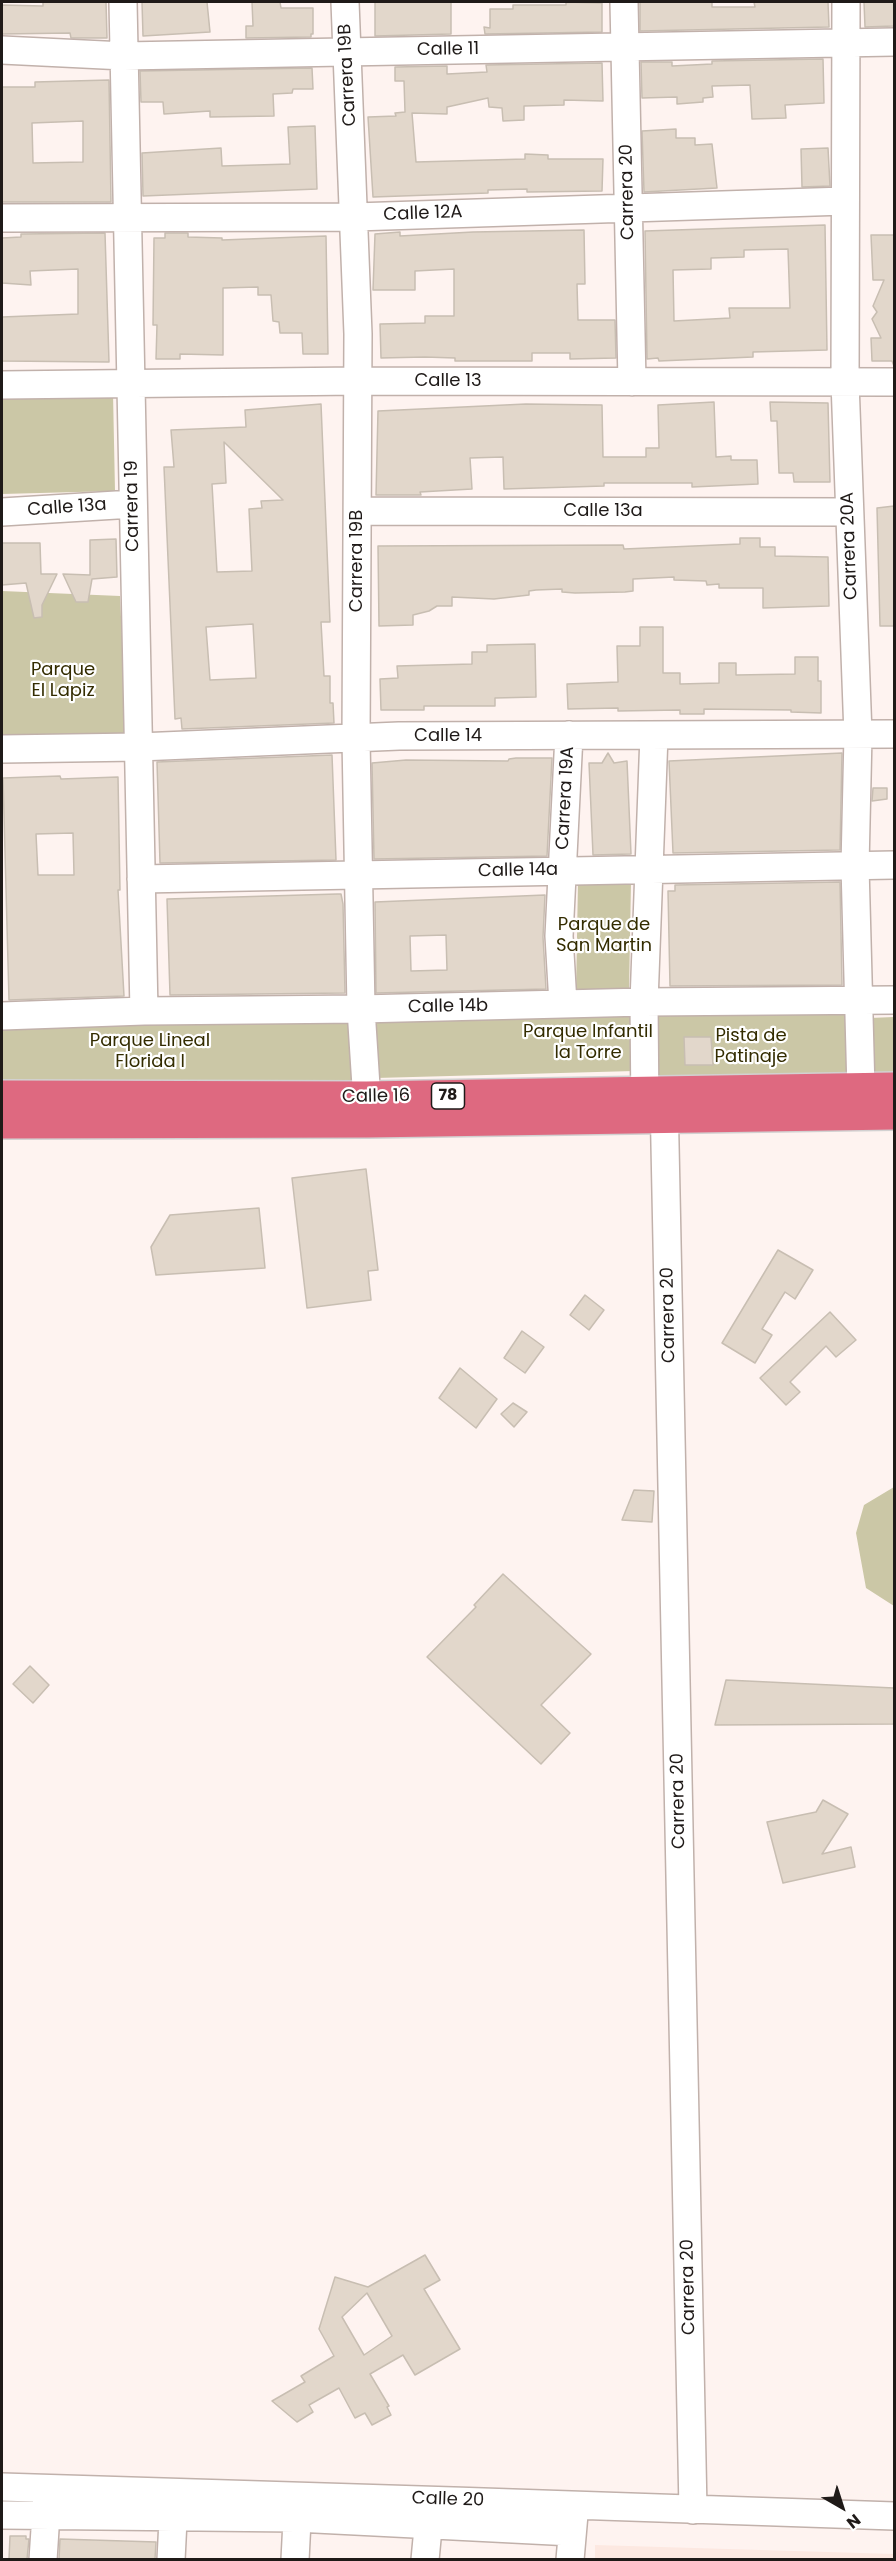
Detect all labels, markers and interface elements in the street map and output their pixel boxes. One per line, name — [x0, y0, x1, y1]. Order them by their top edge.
street label: Carrera 19B — [335, 23, 361, 127]
street label: Calle 11 — [417, 39, 479, 61]
street label: Carrera 20 — [616, 144, 640, 240]
street label: Calle 12A — [383, 202, 463, 226]
street label: Calle 13 — [414, 370, 482, 392]
street label: Carrera 19 — [121, 460, 145, 552]
street label: Carrera 20A — [837, 492, 863, 600]
street label: Calle 13a — [27, 494, 107, 522]
street label: Calle 13a — [563, 500, 643, 522]
street label: Carrera 19B — [346, 510, 368, 612]
park label: Parque El Lapiz — [31, 659, 95, 702]
street label: Calle 14 — [414, 725, 482, 747]
street label: Carrera 19A — [553, 746, 579, 850]
street label: Calle 14a — [478, 860, 558, 882]
park label: Parque de San Martin — [556, 914, 652, 956]
street label: Calle 14b — [408, 996, 488, 1018]
park label: Parque Infantil la Torre — [523, 1021, 653, 1064]
park label: Pista de Patinaje — [715, 1025, 787, 1068]
park label: Parque Lineal Florida I — [90, 1030, 210, 1072]
road number: 78 — [432, 1083, 464, 1109]
street label: Calle 16 — [342, 1086, 410, 1108]
street label: Carrera 20 — [657, 1267, 681, 1363]
street label: Carrera 20 — [667, 1753, 691, 1849]
street label: Carrera 20 — [677, 2239, 701, 2335]
north arrow — [812, 2477, 872, 2537]
street label: Calle 20 — [411, 2488, 485, 2512]
text: N — [842, 2509, 866, 2534]

